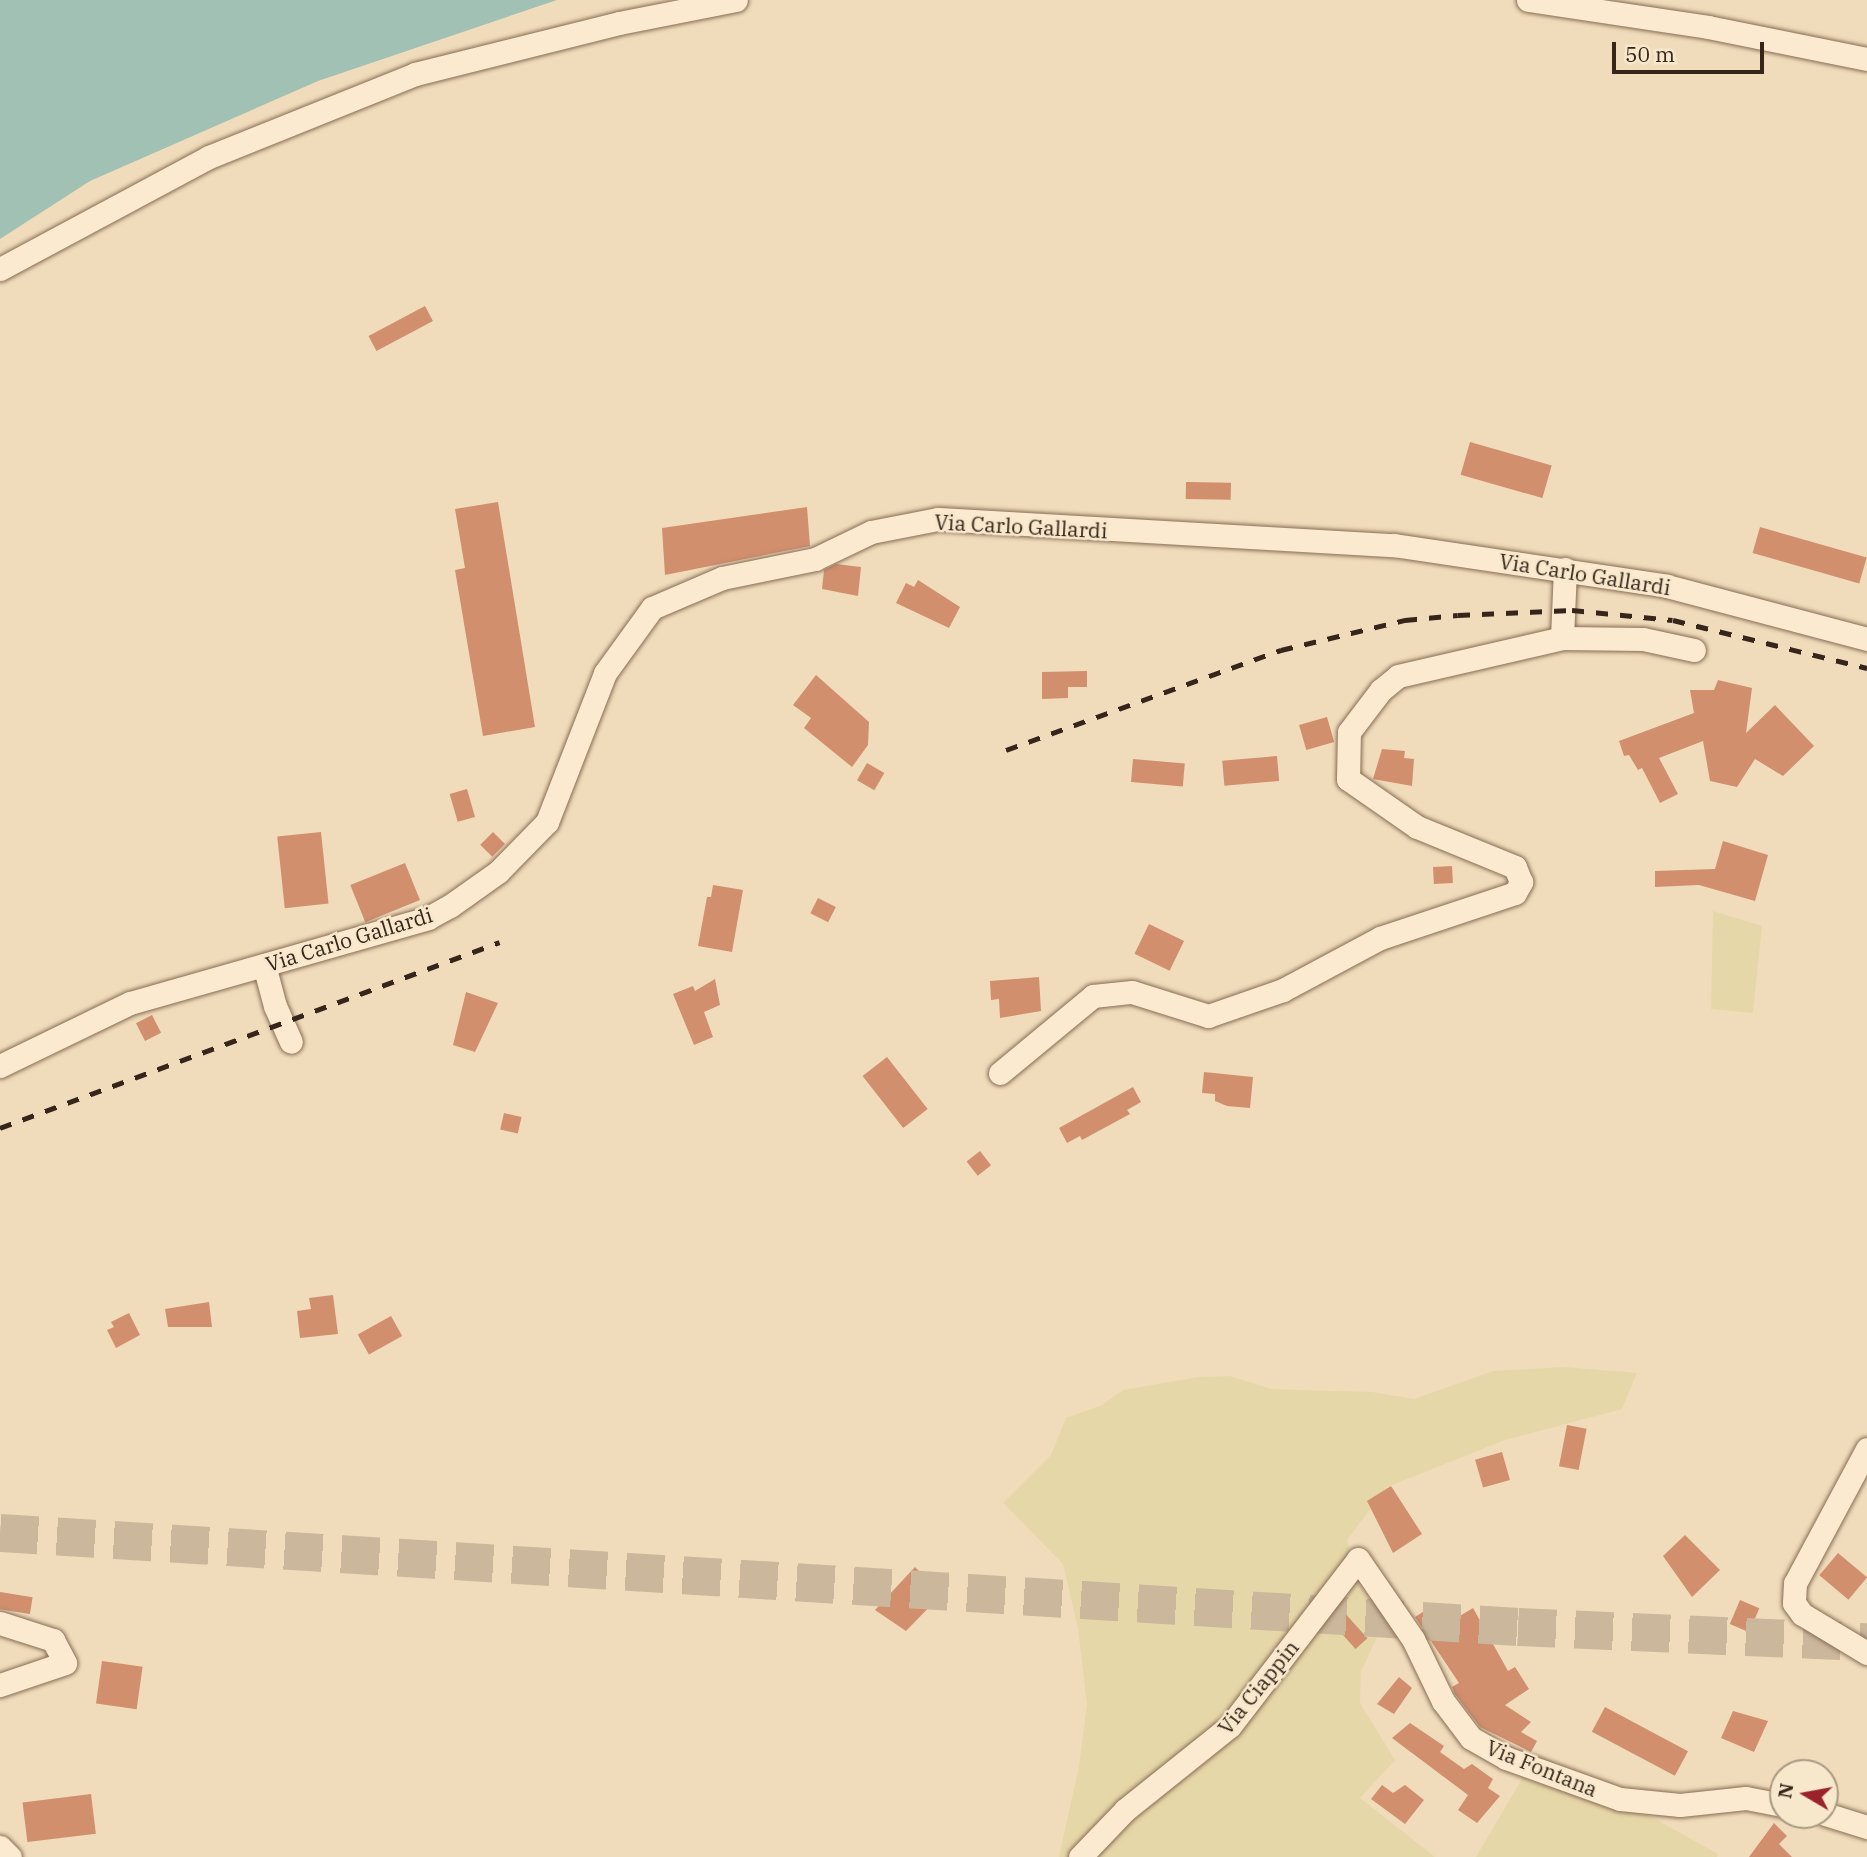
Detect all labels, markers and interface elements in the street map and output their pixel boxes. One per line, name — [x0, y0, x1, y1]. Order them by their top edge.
scale bar — [1615, 28, 1767, 72]
text: 50 m — [1625, 40, 1675, 68]
street label: Via Carlo Gallardi — [934, 509, 1108, 543]
street label: Via Carlo Gallardi — [1497, 548, 1673, 600]
street label: Via Carlo Gallardi — [262, 902, 436, 976]
street label: Via Ciappin — [1212, 1635, 1304, 1739]
street label: Via Fontana — [1483, 1734, 1601, 1802]
north arrow — [1769, 1759, 1839, 1829]
text: N — [1772, 1781, 1798, 1800]

